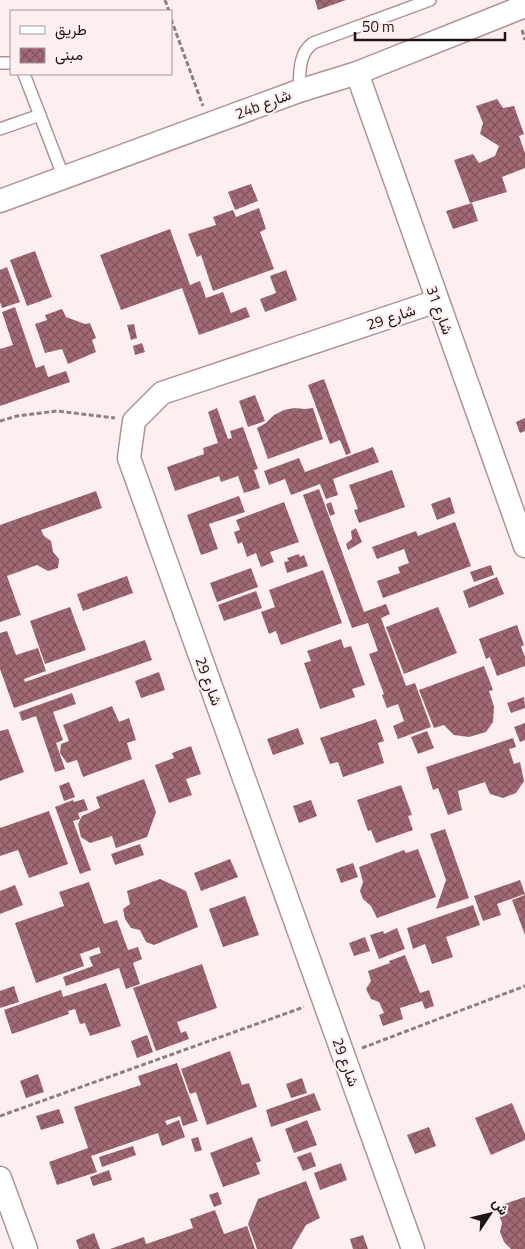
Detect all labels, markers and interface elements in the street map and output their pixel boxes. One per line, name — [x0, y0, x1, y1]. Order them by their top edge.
legend — [10, 10, 172, 75]
scale bar — [355, 10, 505, 42]
text: 50 m — [362, 15, 395, 38]
text: طريق — [55, 18, 87, 41]
text: مبنى — [55, 43, 83, 66]
street label: 24b شارع — [232, 83, 294, 125]
street label: شارع 31 — [421, 282, 459, 338]
street label: شارع 29 — [364, 298, 419, 336]
street label: شارع 29 — [190, 653, 228, 709]
street label: شارع 29 — [327, 1034, 365, 1090]
north arrow — [465, 1189, 515, 1239]
text: ش — [488, 1193, 515, 1219]

